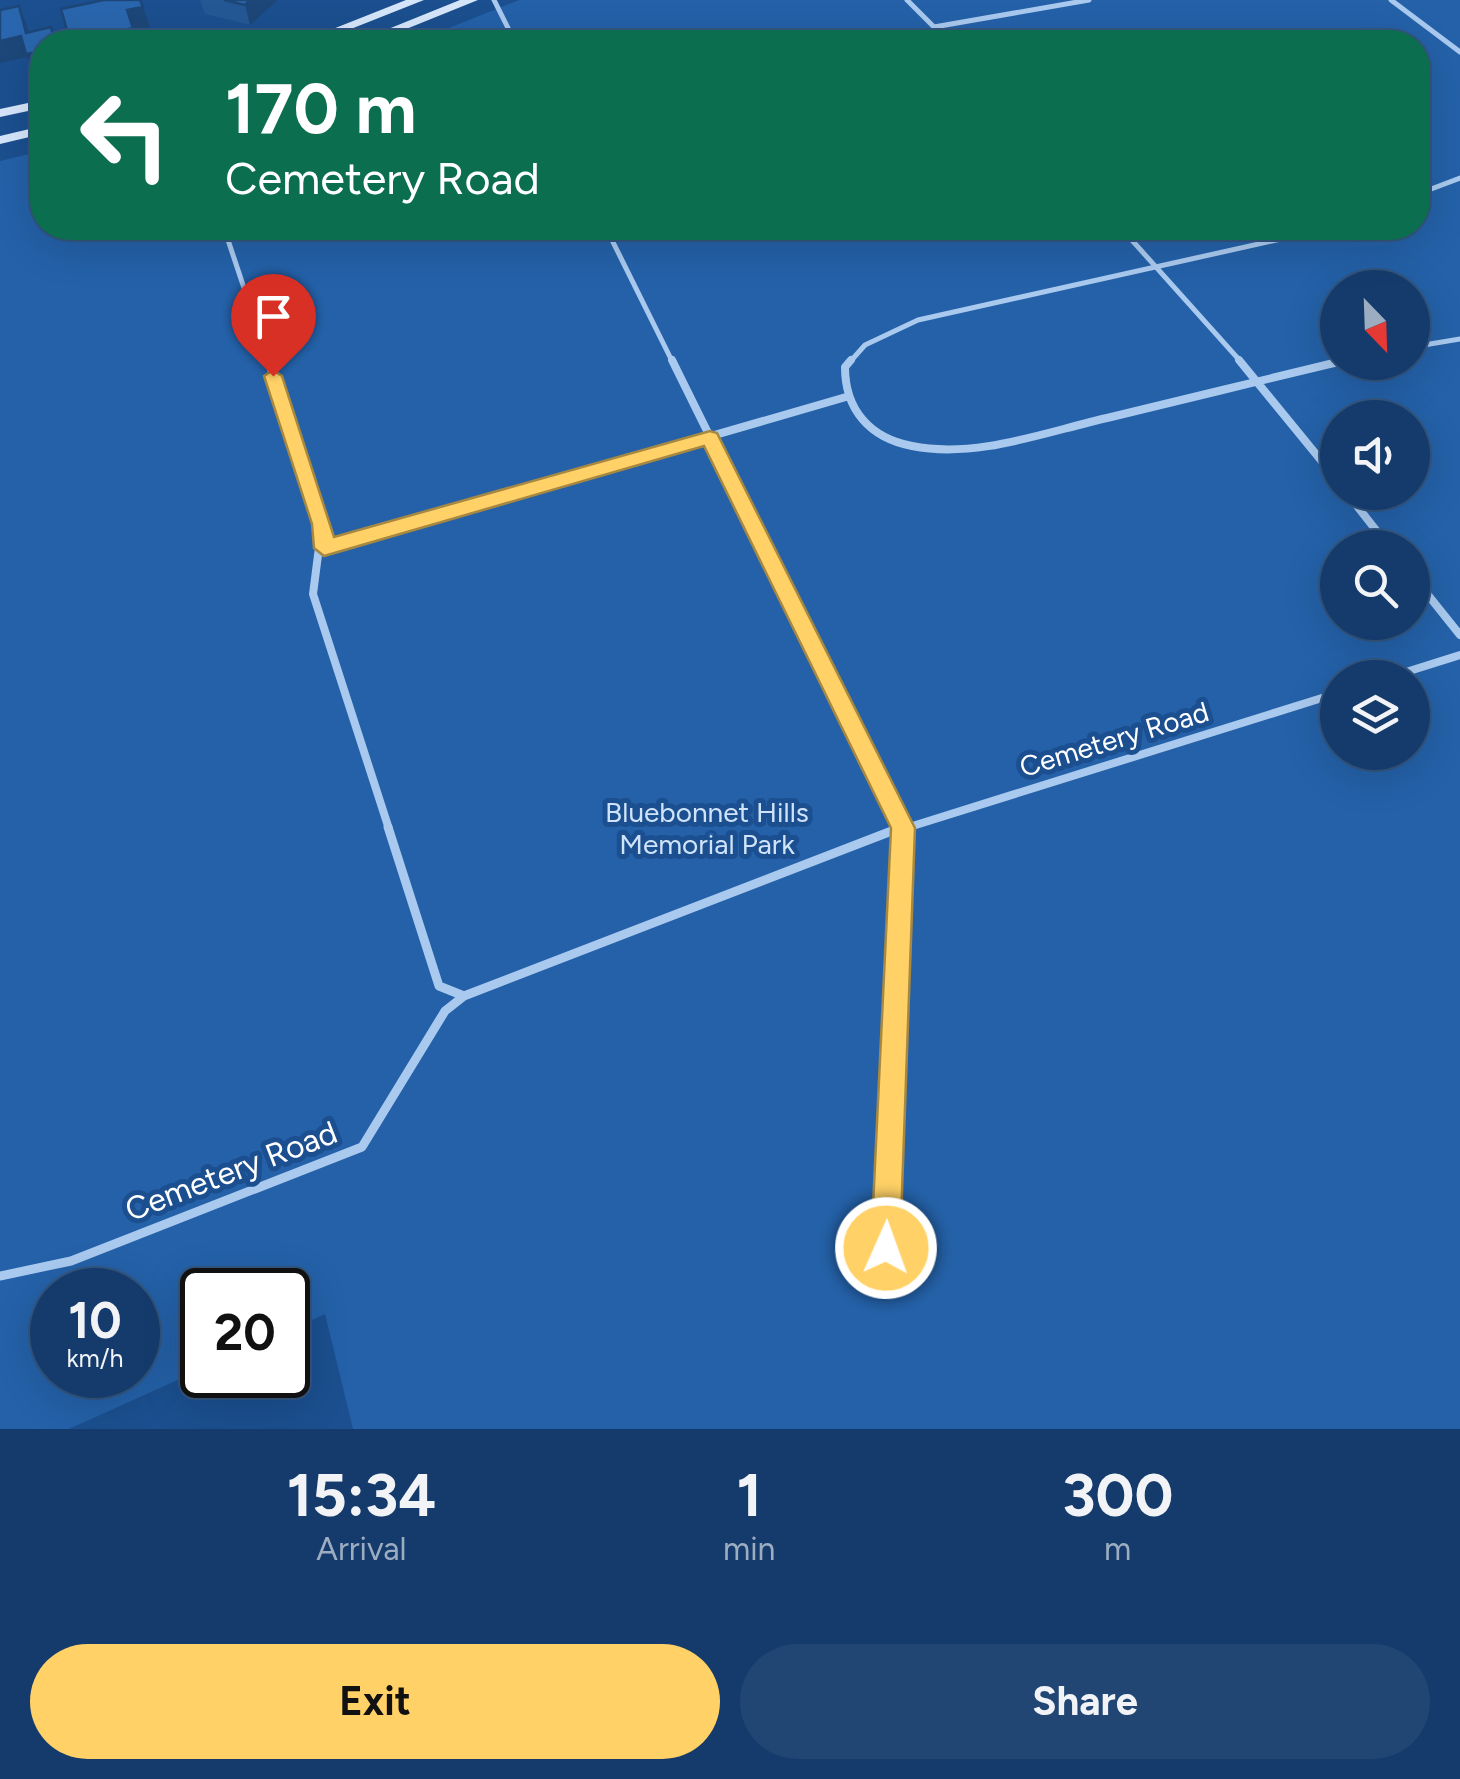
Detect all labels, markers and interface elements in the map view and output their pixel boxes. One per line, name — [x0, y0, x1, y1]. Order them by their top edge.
text: 170 m — [225, 66, 417, 151]
icon: left — [60, 70, 190, 200]
text: Cemetery Road — [225, 151, 540, 205]
north arrow — [1320, 270, 1430, 380]
map controls — [1320, 270, 1430, 770]
pin — [231, 274, 316, 377]
icon: arrive — [246, 289, 301, 344]
button: sound — [1320, 400, 1430, 510]
button: search — [1320, 530, 1430, 640]
button: layers — [1320, 660, 1430, 770]
street label: Cemetery Road — [1015, 694, 1213, 784]
park label: Bluebonnet Hills Memorial Park — [605, 795, 809, 861]
street label: Cemetery Road — [120, 1113, 342, 1229]
position arrow — [834, 1196, 938, 1300]
speed limit sign: 20 — [180, 1268, 310, 1398]
text: 10 — [68, 1290, 122, 1351]
text: km/h — [66, 1343, 124, 1373]
text: 15:34 — [287, 1459, 436, 1531]
text: 1 — [737, 1459, 762, 1531]
text: 300 — [1062, 1459, 1173, 1531]
text: Arrival — [316, 1530, 407, 1568]
text: min — [723, 1530, 775, 1568]
text: m — [1104, 1530, 1131, 1568]
button: Exit — [30, 1644, 720, 1759]
button: Share — [740, 1644, 1430, 1759]

